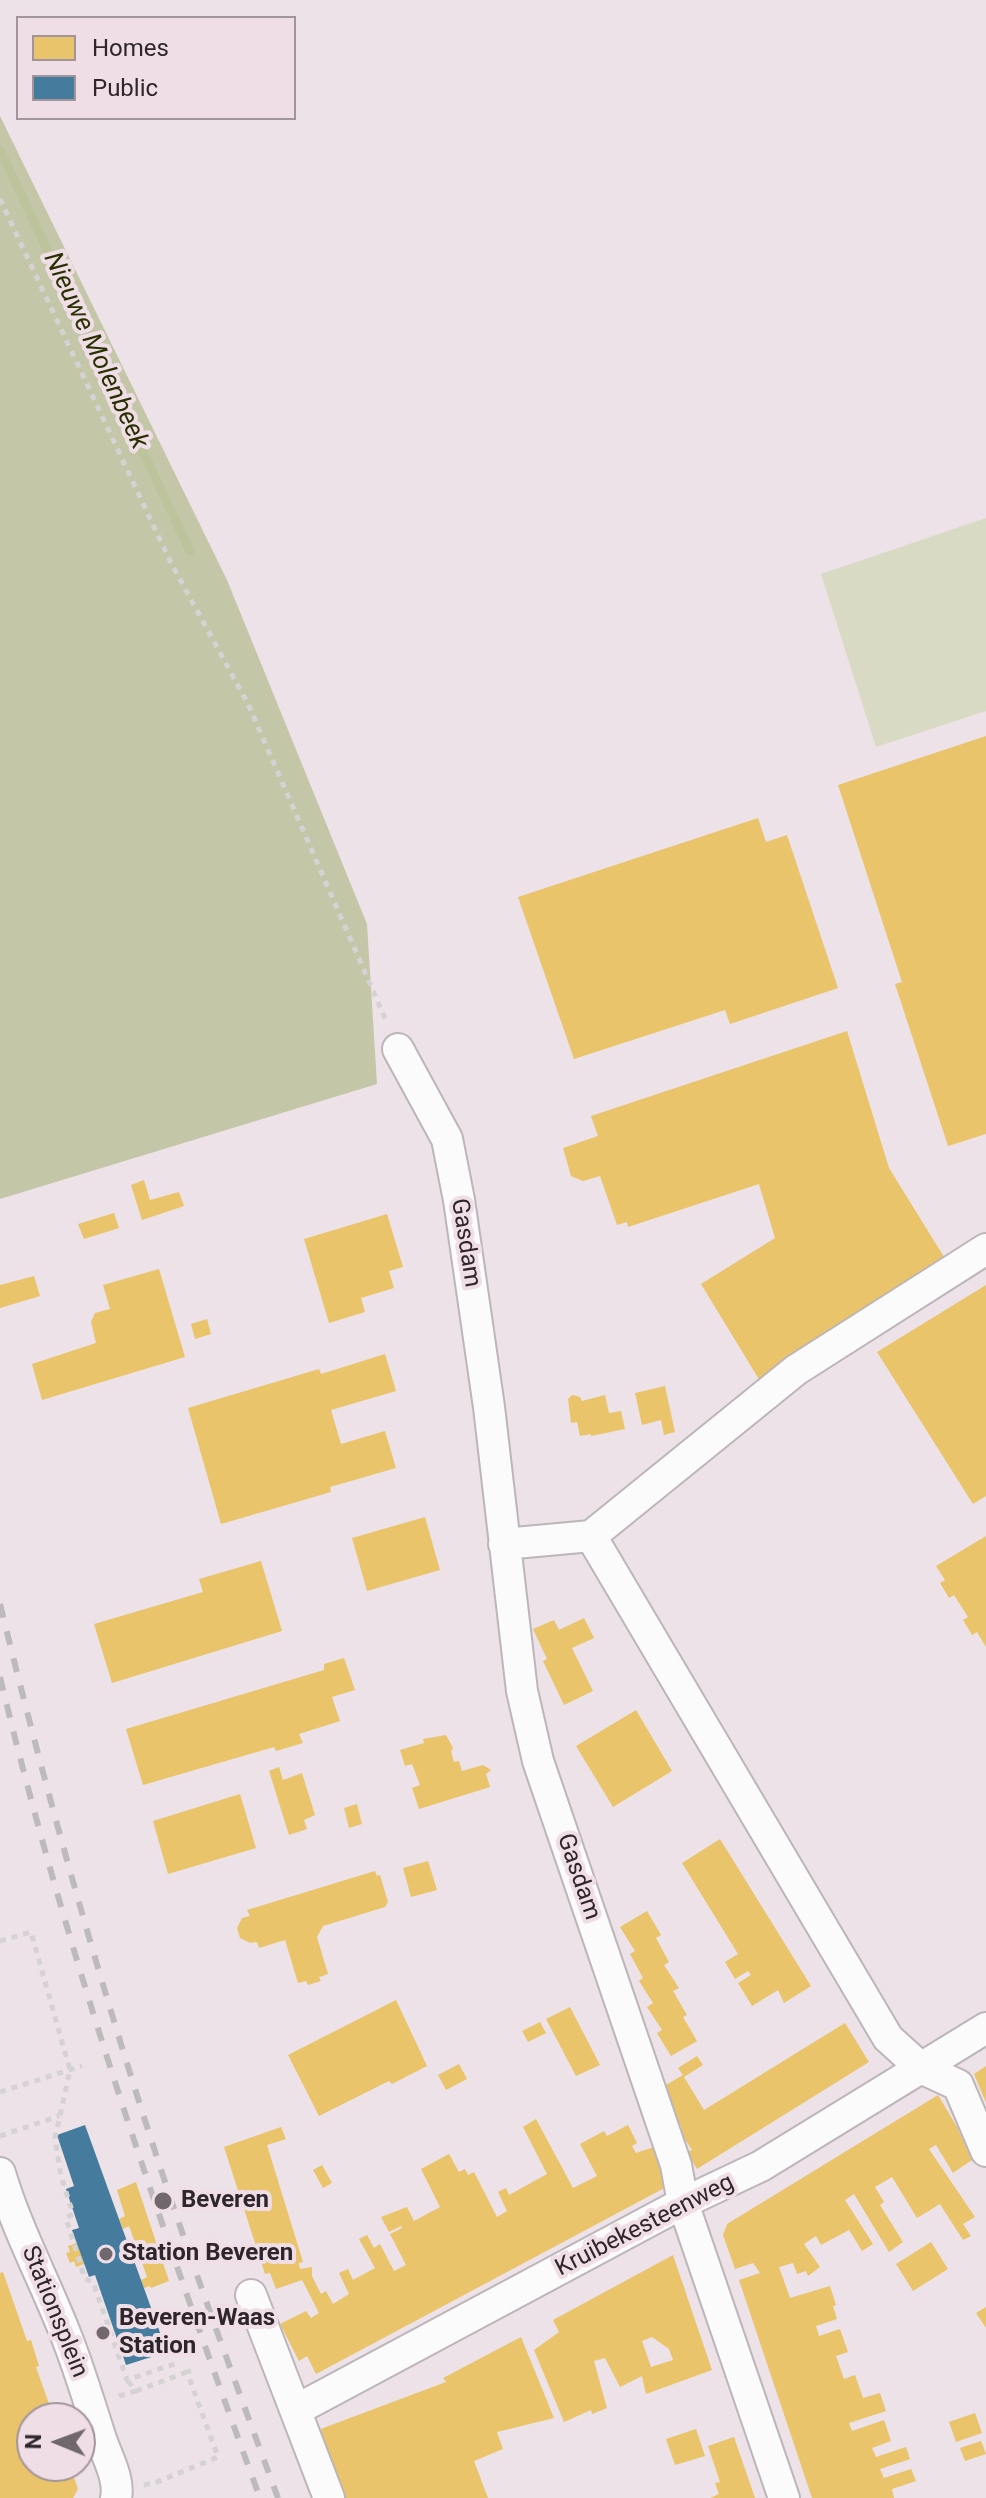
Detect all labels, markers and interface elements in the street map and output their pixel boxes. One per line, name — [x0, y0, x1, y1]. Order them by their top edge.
legend — [16, 16, 296, 120]
text: Homes — [92, 34, 169, 62]
text: Public — [92, 74, 158, 102]
water label: Nieuwe Molenbeek — [36, 248, 154, 454]
street label: Gasdam — [444, 1197, 486, 1289]
street label: Gasdam — [550, 1830, 606, 1924]
street label: Kruibekesteenweg — [551, 2169, 739, 2283]
place label: Beveren — [181, 2187, 269, 2215]
marker: Beveren — [152, 2190, 174, 2212]
place label: Station Beveren — [122, 2240, 293, 2268]
street label: Stationsplein — [15, 2242, 93, 2382]
marker: Station Beveren — [97, 2245, 115, 2263]
place label: Beveren-Waas Station — [119, 2305, 275, 2361]
marker: Beveren-Waas Station — [94, 2324, 112, 2342]
north arrow — [16, 2402, 96, 2482]
text: N — [21, 2434, 46, 2450]

